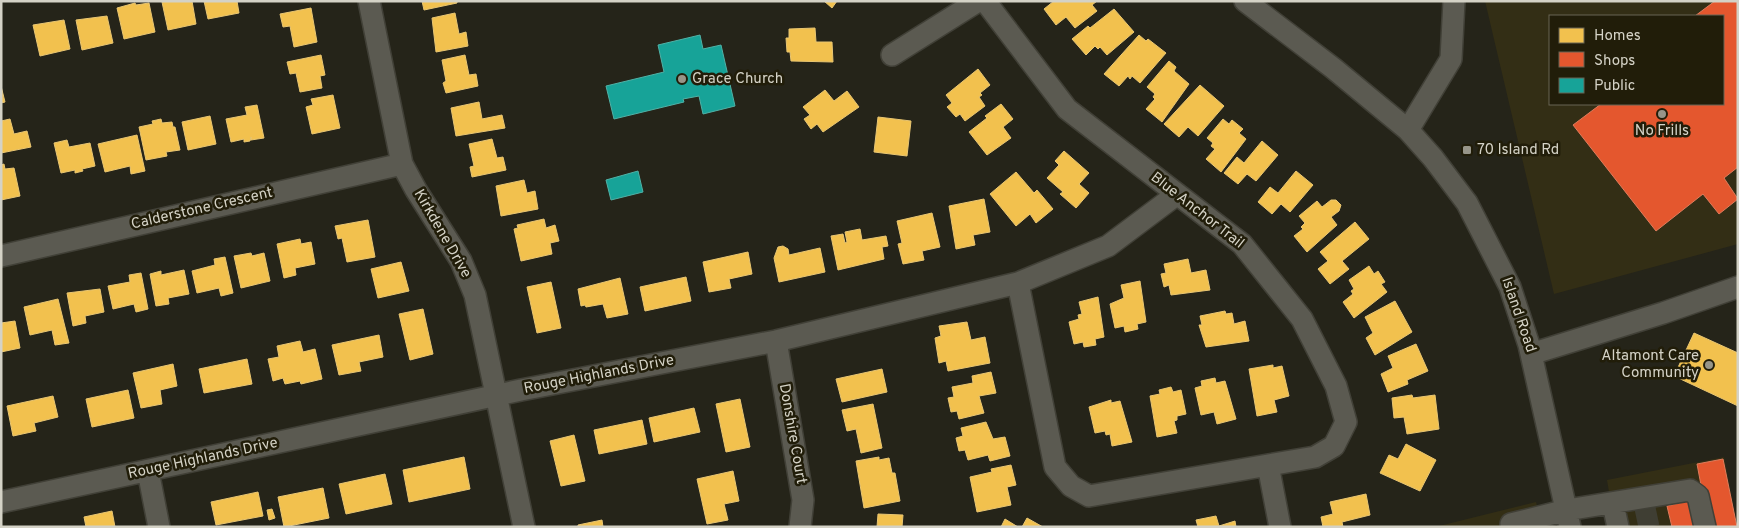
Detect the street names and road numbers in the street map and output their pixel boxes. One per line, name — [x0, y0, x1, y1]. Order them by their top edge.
street label: Blue Anchor Trail — [1146, 168, 1248, 254]
street label: Calderstone Crescent — [129, 183, 275, 235]
street label: Kirkdene Drive — [409, 186, 475, 282]
street label: Island Road — [1496, 275, 1540, 355]
street label: Rouge Highlands Drive — [522, 351, 676, 399]
street label: Donshire Court — [774, 382, 810, 486]
street label: Rouge Highlands Drive — [126, 434, 280, 484]

